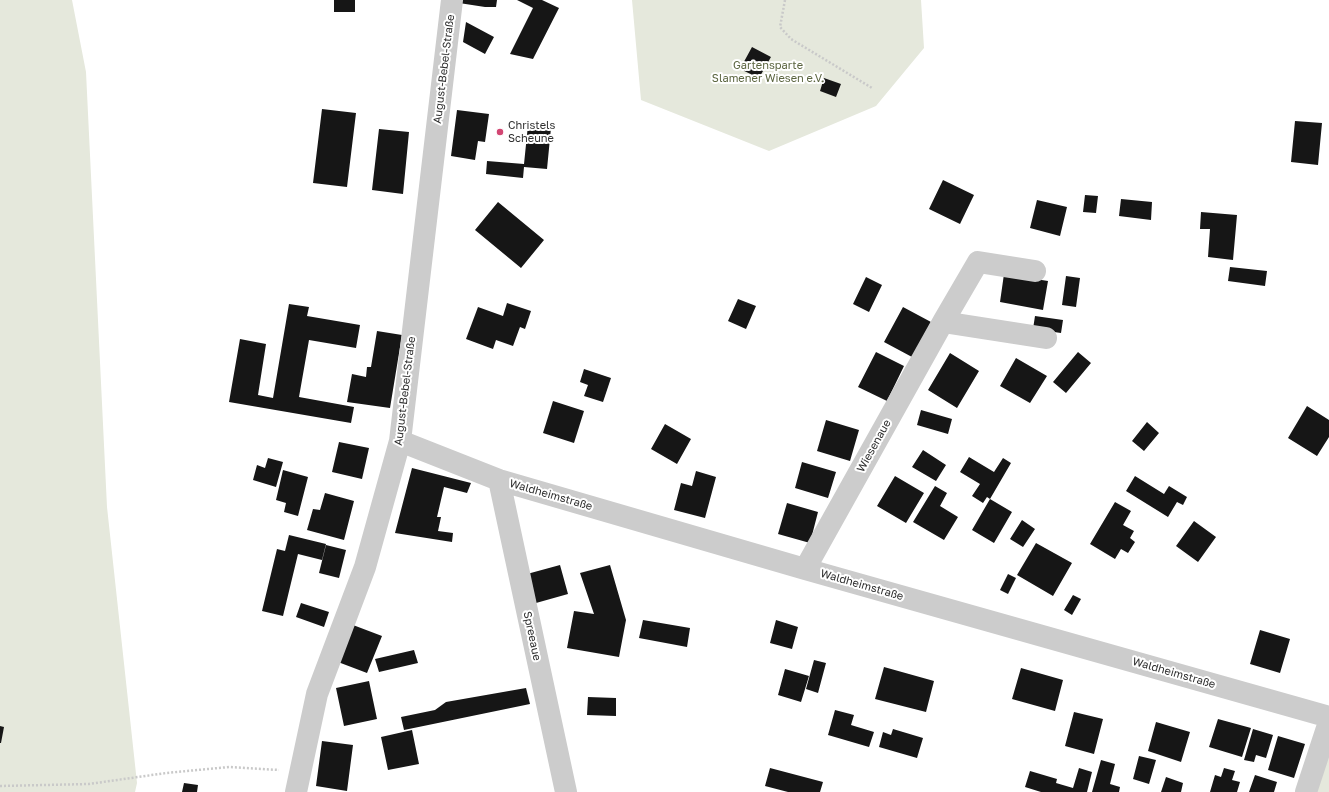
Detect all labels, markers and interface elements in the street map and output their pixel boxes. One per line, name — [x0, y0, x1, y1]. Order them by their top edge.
street label: August-Bebel-Straße — [431, 14, 457, 124]
park label: Gartensparte Slamener Wiesen e.V. — [712, 59, 824, 85]
place label: Christels Scheune — [508, 119, 555, 145]
marker: Christels Scheune — [495, 127, 505, 137]
street label: August-Bebel-Straße — [392, 336, 418, 446]
street label: Wiesenaue — [854, 417, 894, 475]
street label: Waldheimstraße — [508, 477, 594, 513]
street label: Waldheimstraße — [819, 567, 905, 603]
street label: Spreeaue — [520, 610, 544, 662]
street label: Waldheimstraße — [1131, 655, 1217, 691]

